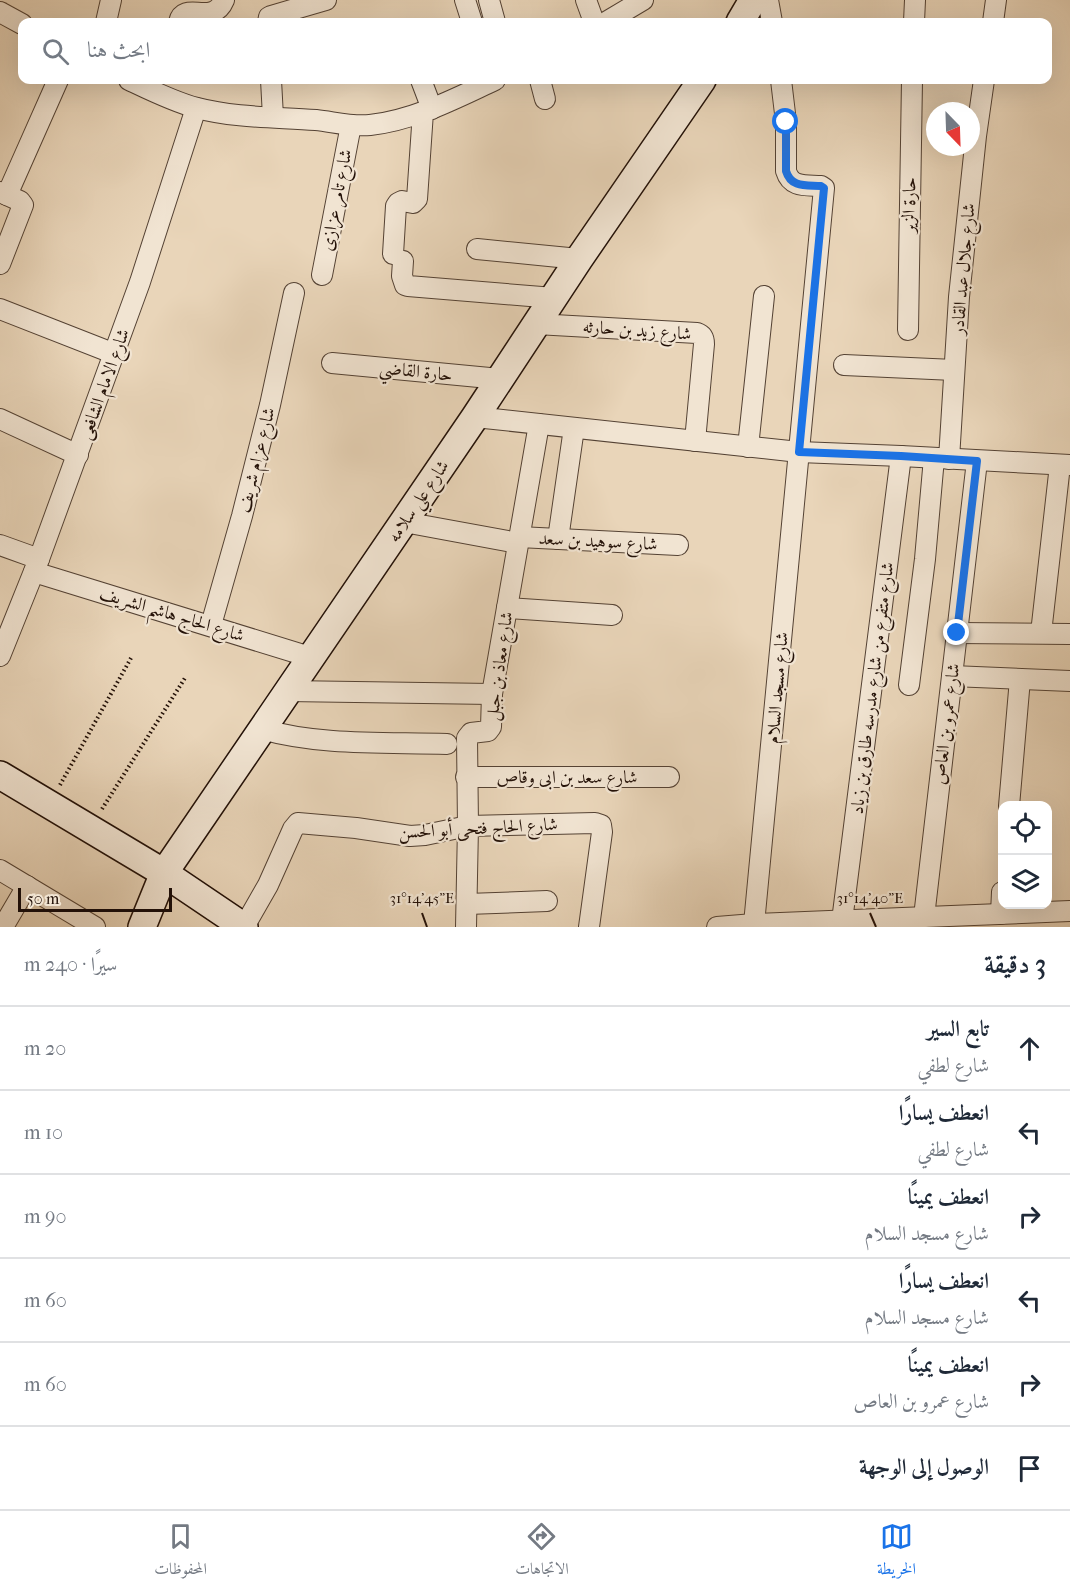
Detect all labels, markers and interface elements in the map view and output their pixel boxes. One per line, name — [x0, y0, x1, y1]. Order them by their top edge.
search box — [18, 18, 1052, 84]
icon: search — [39, 35, 72, 68]
text: ابحث هنا — [87, 37, 150, 63]
north arrow — [926, 102, 980, 156]
route start — [772, 108, 798, 134]
street label: شارع تامر عزازى — [316, 147, 361, 254]
street label: حارة الزير — [898, 177, 920, 235]
street label: شارع جلال عبد القادر — [947, 203, 984, 338]
street label: شارع زيد بن حارثه — [582, 316, 692, 349]
street label: شارع الامام الشافعى — [75, 326, 139, 444]
street label: حارة القاضي — [378, 357, 454, 392]
street label: شارع عزام شريف — [233, 405, 285, 516]
street label: شارع علي سلامه — [383, 456, 458, 550]
street label: شارع سوهيد بن سعد — [538, 528, 658, 559]
street label: شارع متفرع من شارع مدرسه طارق بن زياد — [847, 561, 902, 816]
street label: شارع الحاج هاشم الشريف — [95, 582, 247, 653]
street label: شارع معاذ بن جبل — [481, 610, 521, 722]
route end — [943, 619, 969, 645]
street label: شارع مسجد السلام — [762, 631, 798, 745]
street label: شارع عمرو بن العاص — [929, 662, 968, 786]
street label: شارع سعد بن ابى وقاص — [497, 767, 637, 792]
map controls — [998, 801, 1052, 909]
button: locate — [998, 801, 1052, 855]
street label: شارع الحاج فتحى أبو الحسن — [398, 811, 559, 848]
button: layers — [998, 855, 1052, 909]
scale bar — [18, 885, 172, 912]
text: 50 m — [27, 889, 59, 908]
text: 31°14'45"E — [390, 889, 454, 907]
text: 31°14'40"E — [837, 889, 903, 907]
text: 3 دقيقة — [984, 949, 1046, 980]
text: سيرًا · 240 m — [24, 953, 117, 976]
text: تابع السير — [927, 1016, 989, 1042]
icon: ahead — [1013, 1032, 1046, 1065]
text: 20 m — [24, 1037, 66, 1060]
text: شارع لطفي — [917, 1054, 989, 1077]
text: انعطف يسارًا — [899, 1100, 989, 1126]
icon: left — [1013, 1116, 1046, 1149]
text: 10 m — [24, 1121, 63, 1144]
text: شارع لطفي — [917, 1138, 989, 1161]
text: انعطف يمينًا — [908, 1184, 989, 1210]
icon: right — [1013, 1200, 1046, 1233]
text: 90 m — [24, 1205, 66, 1228]
text: شارع مسجد السلام — [864, 1222, 989, 1245]
text: انعطف يسارًا — [899, 1268, 989, 1294]
icon: left — [1013, 1284, 1046, 1317]
text: 60 m — [24, 1289, 67, 1312]
text: شارع مسجد السلام — [864, 1306, 989, 1329]
text: انعطف يمينًا — [908, 1352, 989, 1378]
icon: right — [1013, 1368, 1046, 1401]
text: 60 m — [24, 1373, 67, 1396]
text: شارع عمرو بن العاص — [854, 1390, 989, 1413]
icon: arrive — [1013, 1452, 1046, 1485]
text: الوصول إلى الوجهة — [859, 1454, 989, 1480]
tab: المحفوظات — [154, 1520, 207, 1584]
tab: الاتجاهات — [515, 1520, 569, 1584]
tab: الخريطة — [877, 1520, 916, 1584]

